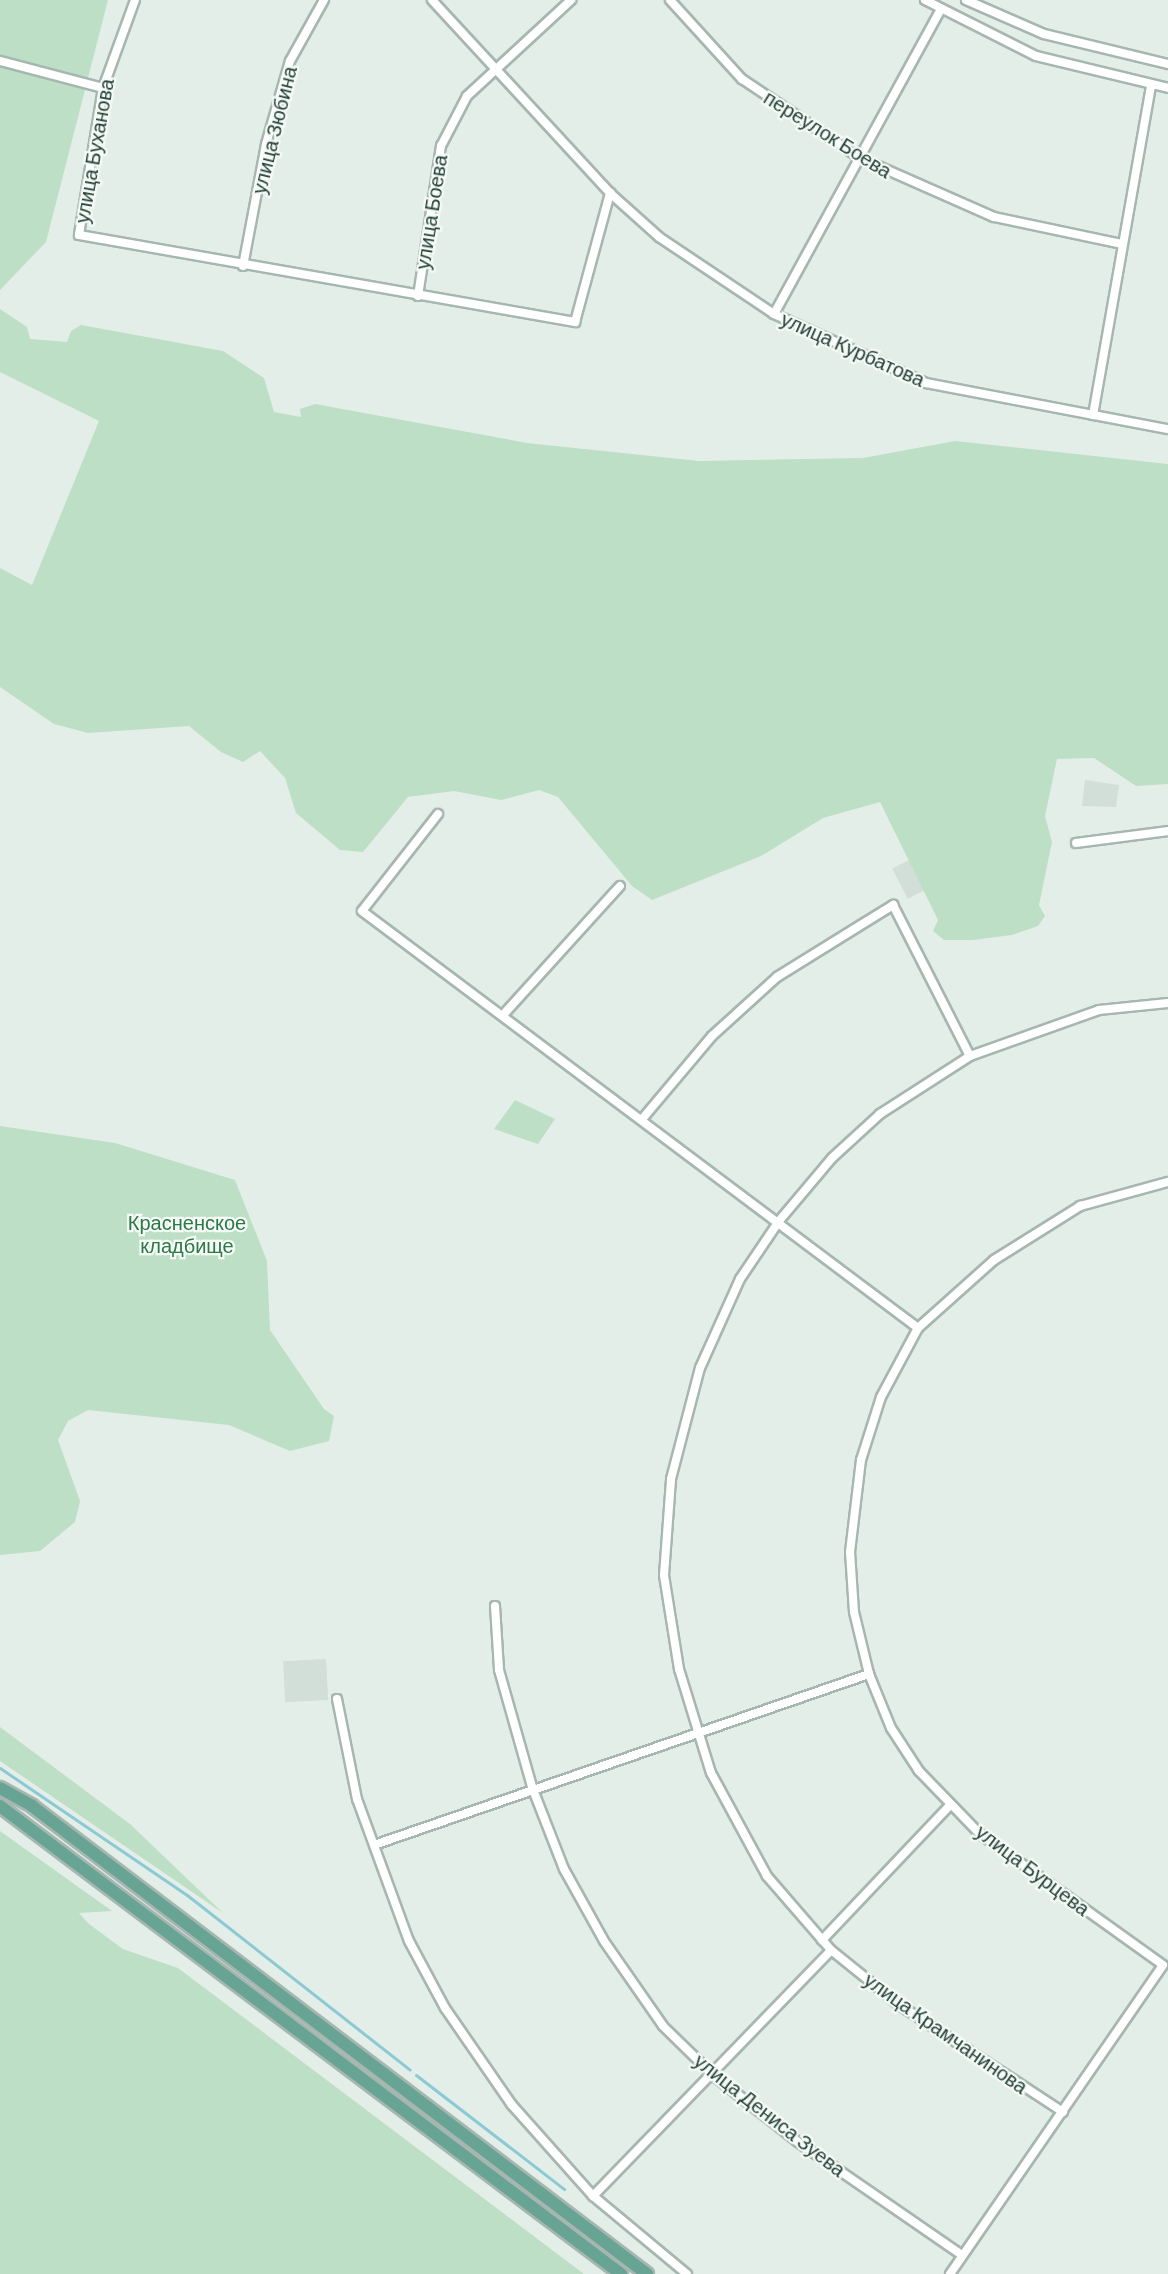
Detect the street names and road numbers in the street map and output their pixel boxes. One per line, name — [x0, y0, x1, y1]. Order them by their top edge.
street label: улица Зюбина — [247, 64, 301, 196]
street label: улица Буханова — [69, 77, 119, 225]
street label: переулок Боева — [760, 85, 896, 183]
street label: улица Боева — [410, 153, 452, 271]
street label: улица Курбатова — [777, 307, 929, 391]
street label: улица Бурцева — [971, 1819, 1095, 1921]
street label: улица Крамчанинова — [860, 1968, 1032, 2098]
street label: улица Дениса Зуева — [690, 2048, 850, 2182]

